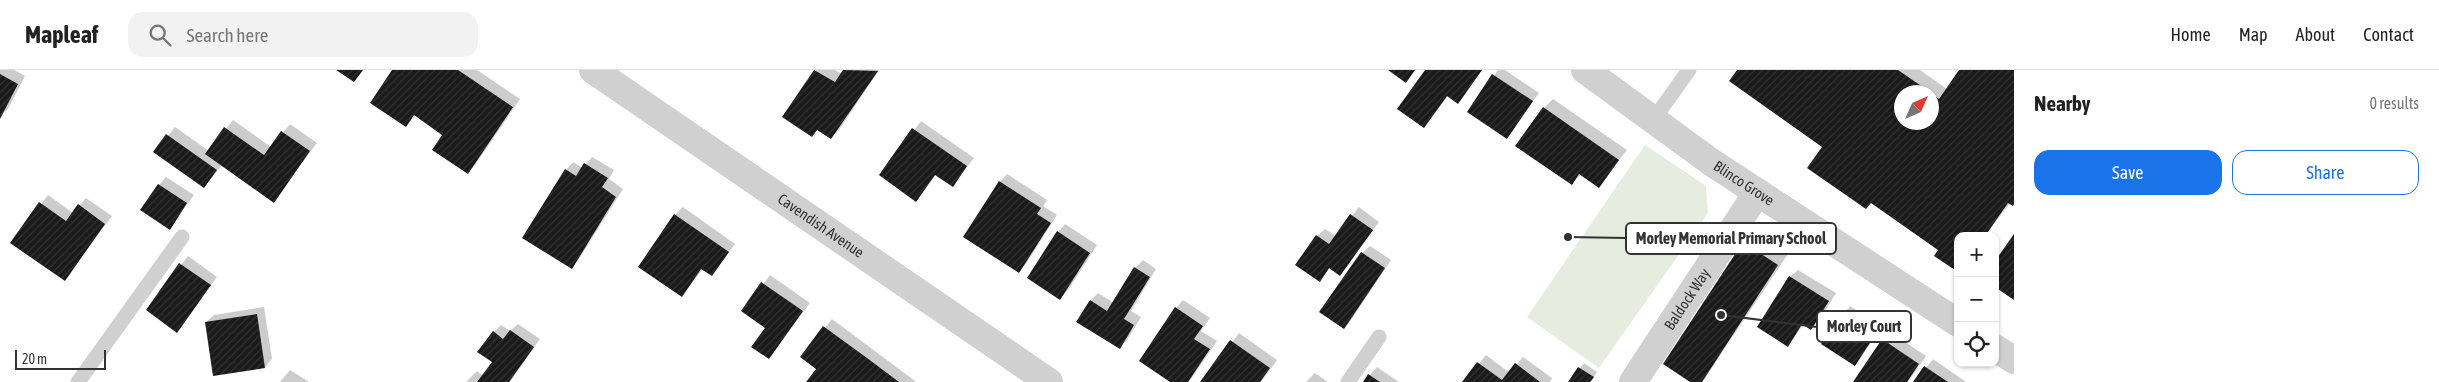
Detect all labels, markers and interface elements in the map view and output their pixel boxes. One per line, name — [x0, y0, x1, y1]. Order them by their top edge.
search box — [128, 12, 478, 57]
text: Mapleaf — [25, 21, 98, 48]
icon: search — [146, 21, 174, 49]
text: Search here — [186, 24, 268, 46]
text: Home — [2171, 24, 2211, 45]
text: Map — [2239, 24, 2268, 45]
text: About — [2296, 24, 2335, 45]
text: Contact — [2363, 24, 2414, 45]
north arrow — [1894, 85, 1939, 130]
text: Nearby — [2034, 91, 2090, 115]
text: 0 results — [2369, 94, 2419, 112]
button: Save — [2034, 150, 2222, 195]
button: Share — [2232, 150, 2419, 195]
street label: Blinco Grove — [1711, 157, 1777, 209]
street label: Cavendish Avenue — [775, 190, 868, 261]
callout: Morley Memorial Primary School — [1626, 223, 1836, 254]
text: Morley Memorial Primary School — [1636, 229, 1827, 247]
map controls — [1954, 232, 1999, 367]
button: + — [1954, 232, 1999, 277]
street label: Baldock Way — [1661, 265, 1713, 333]
button: − — [1954, 277, 1999, 322]
callout: Morley Court — [1817, 311, 1911, 342]
text: Morley Court — [1827, 317, 1902, 335]
button: locate — [1954, 322, 1999, 367]
scale bar — [15, 347, 106, 370]
text: 20 m — [22, 351, 47, 367]

